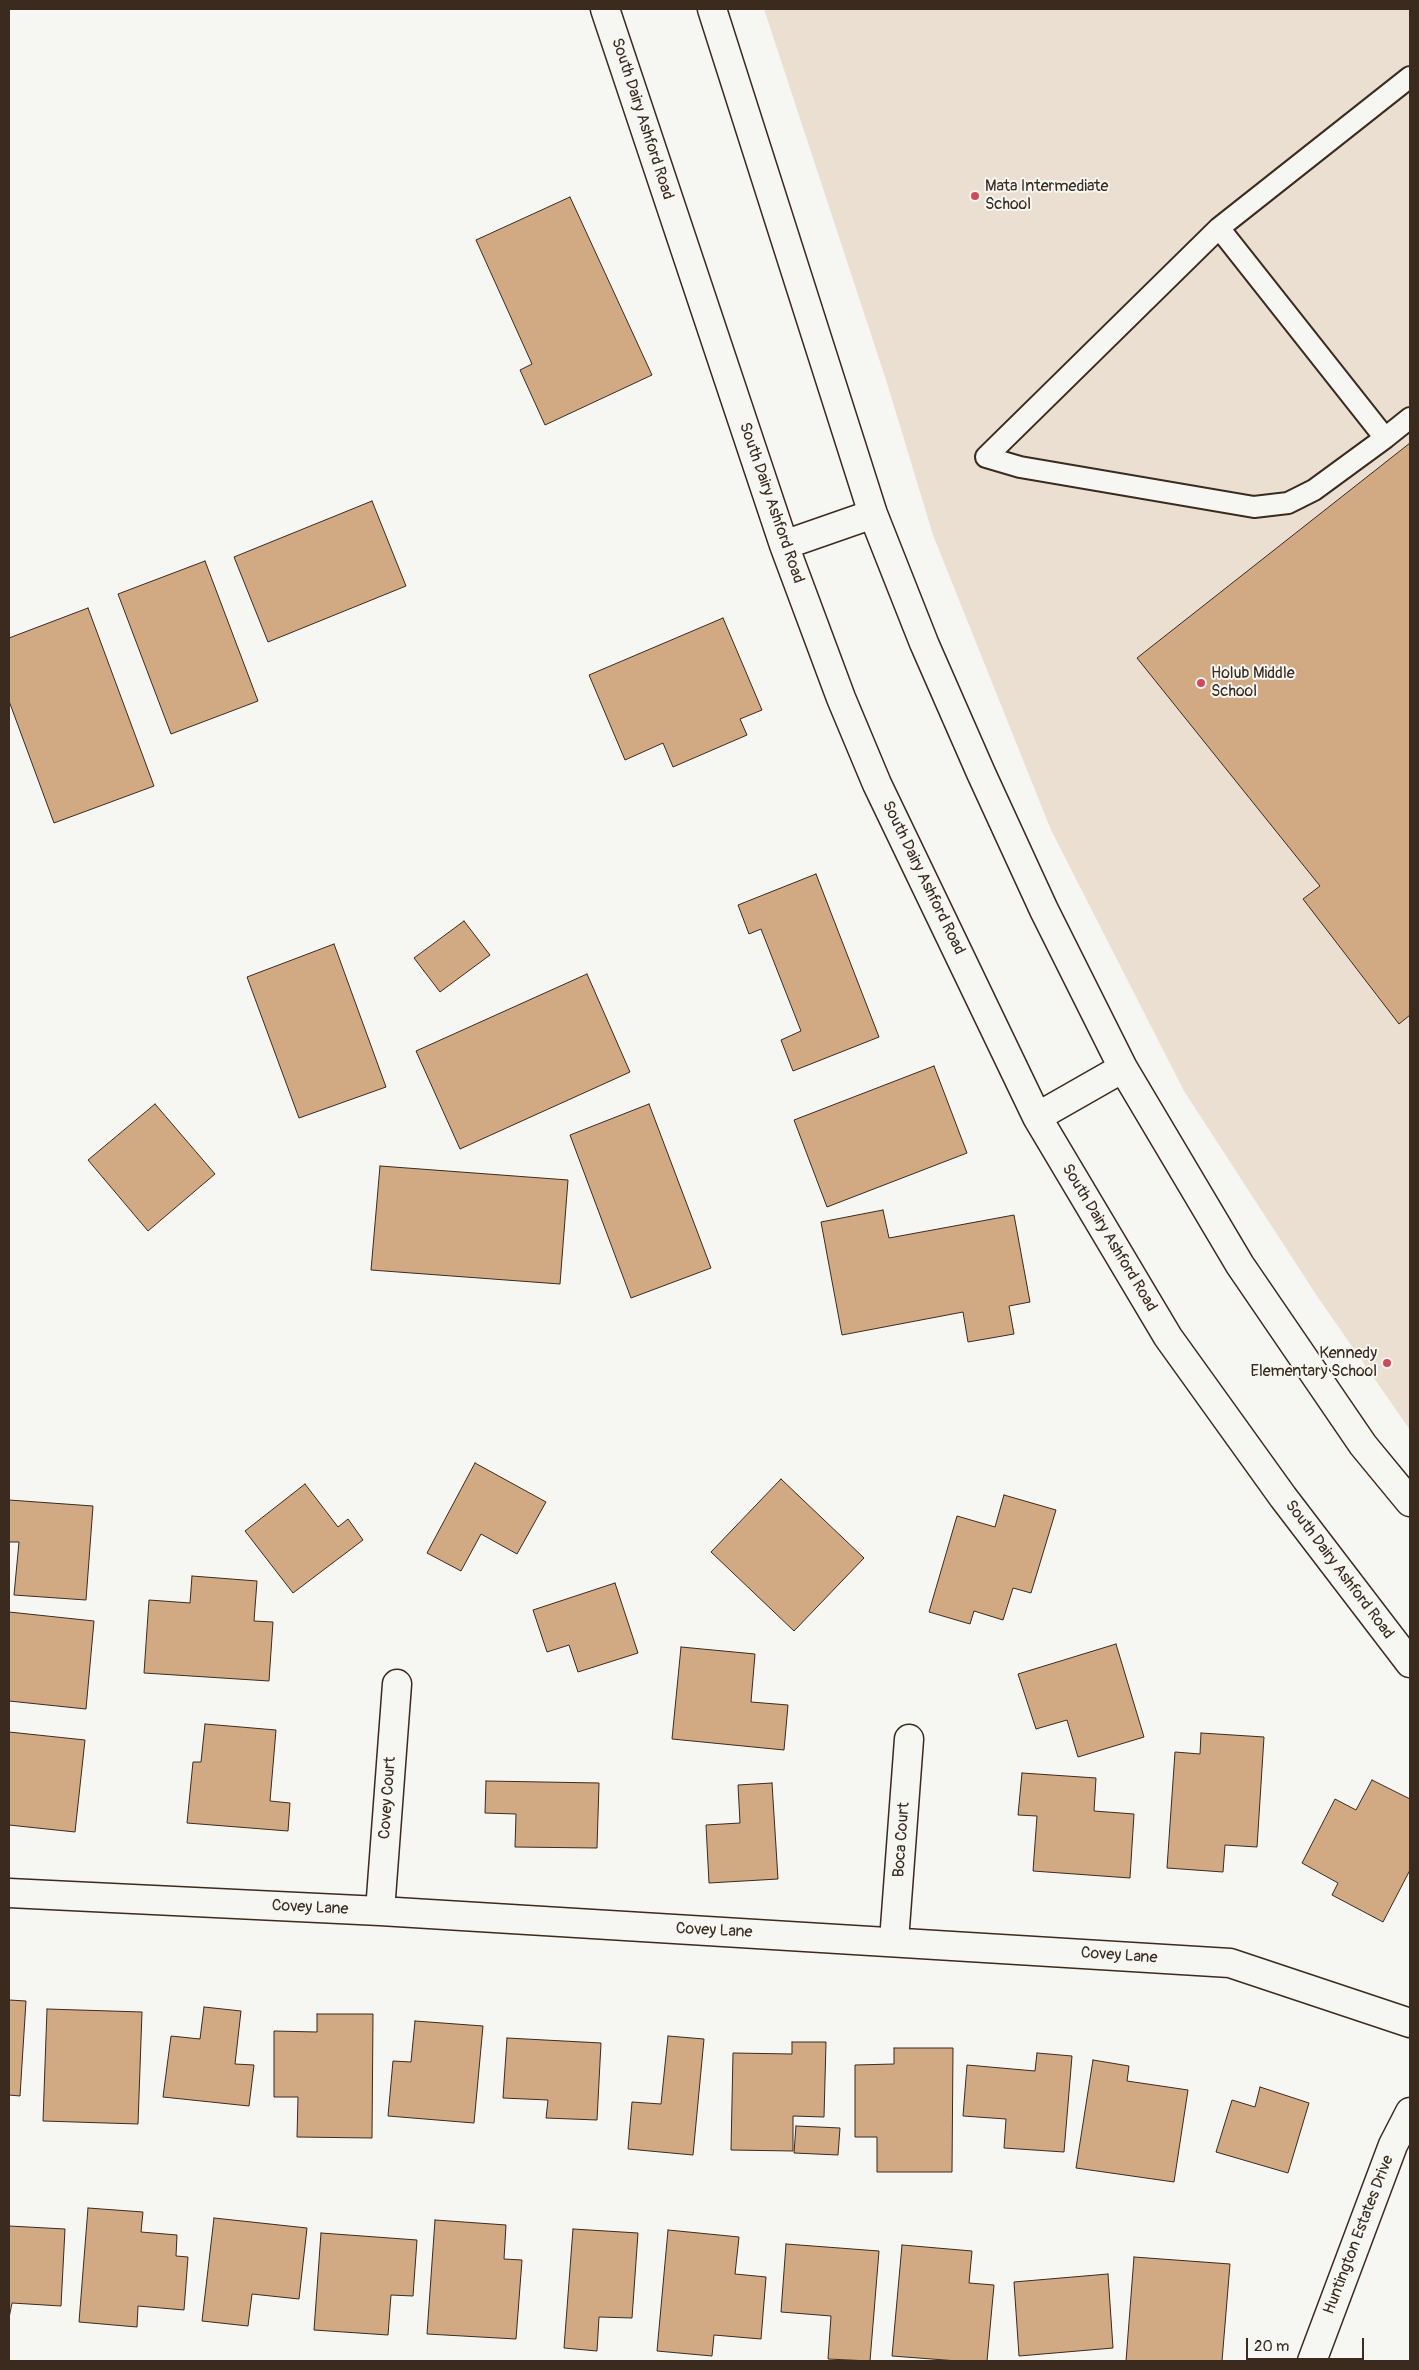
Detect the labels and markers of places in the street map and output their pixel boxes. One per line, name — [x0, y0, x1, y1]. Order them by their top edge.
place label: Mata Intermediate School — [985, 177, 1108, 215]
marker: Mata Intermediate School — [969, 190, 981, 202]
place label: Holub Middle School — [1211, 664, 1295, 702]
marker: Holub Middle School — [1195, 677, 1207, 689]
place label: Kennedy Elementary School — [1251, 1344, 1377, 1382]
marker: Kennedy Elementary School — [1381, 1357, 1393, 1369]

